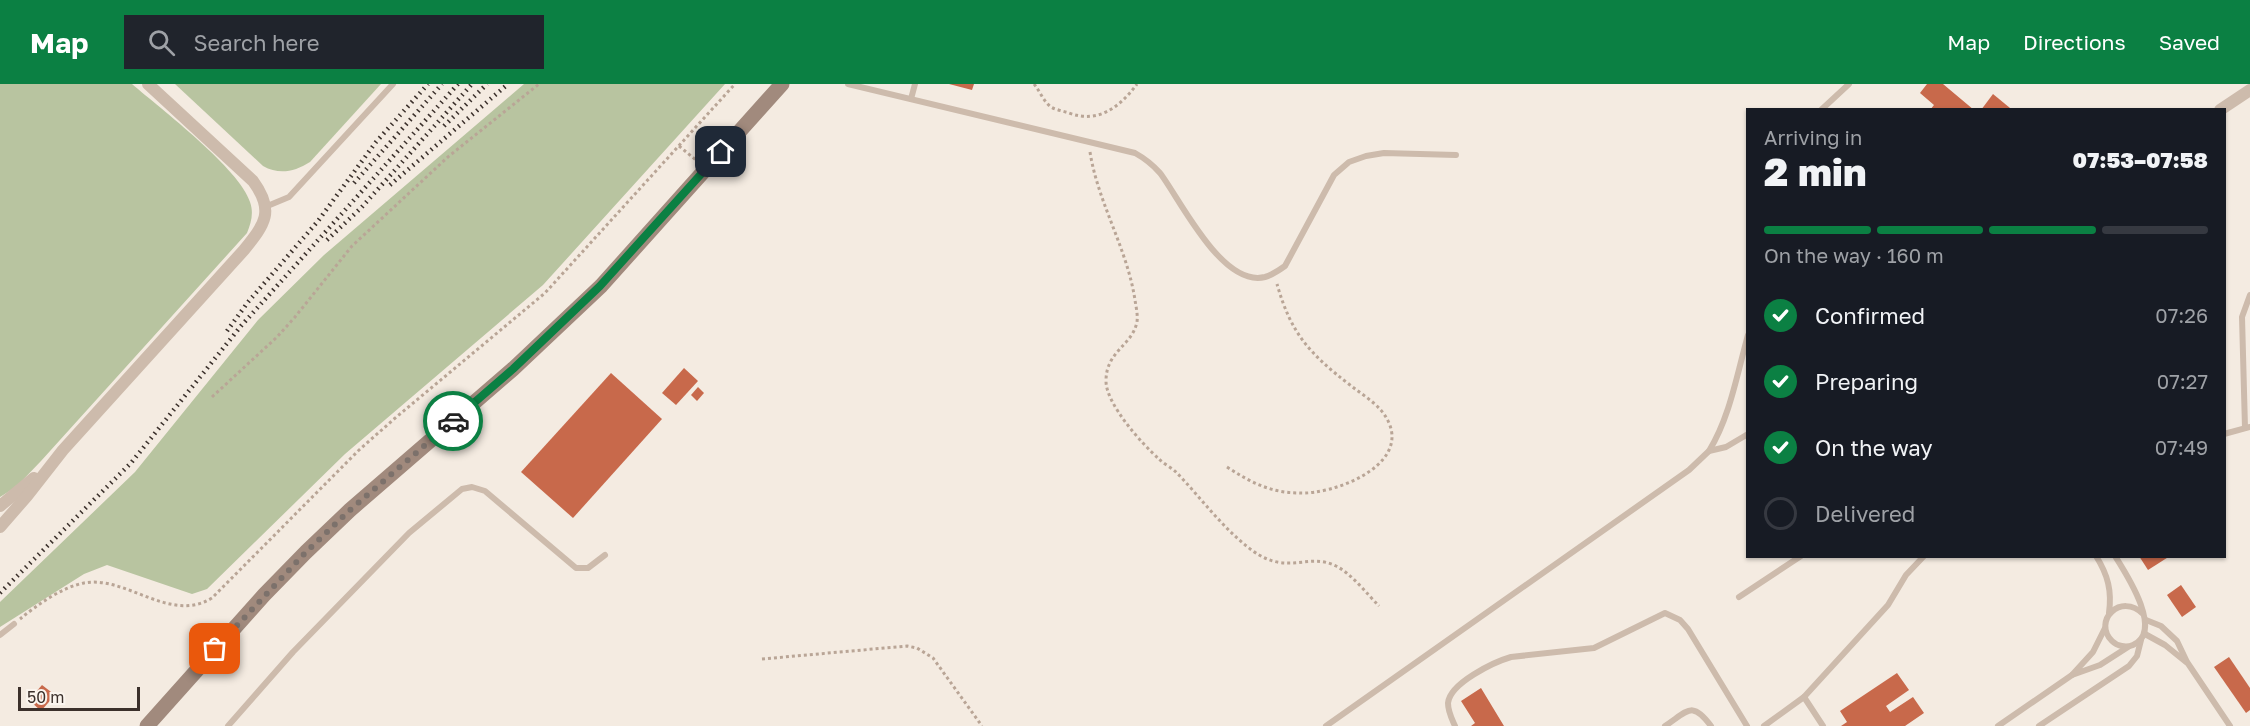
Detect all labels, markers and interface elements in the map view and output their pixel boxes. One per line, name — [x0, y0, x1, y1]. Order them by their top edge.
search box — [124, 15, 544, 69]
text: Map — [30, 26, 88, 59]
icon: search — [145, 26, 178, 59]
text: Search here — [193, 29, 319, 56]
text: Map — [1947, 29, 1990, 55]
text: Directions — [2023, 29, 2126, 55]
text: Saved — [2159, 29, 2220, 55]
text: Arriving in — [1764, 125, 1862, 149]
pin — [695, 126, 746, 177]
icon: home — [704, 135, 737, 168]
text: 07:53–07:58 — [2073, 146, 2208, 173]
text: 2 min — [1764, 148, 1867, 195]
text: On the way · 160 m — [1764, 243, 1944, 267]
icon: check — [1764, 299, 1797, 332]
text: Confirmed — [1815, 302, 1925, 329]
text: 07:26 — [2155, 303, 2208, 327]
icon: check — [1764, 365, 1797, 398]
text: Preparing — [1815, 368, 1918, 395]
text: 07:27 — [2157, 369, 2208, 393]
courier — [423, 391, 483, 451]
icon: car — [437, 405, 470, 438]
icon: check — [1764, 431, 1797, 464]
text: On the way — [1815, 434, 1933, 461]
text: 07:49 — [2155, 435, 2208, 459]
text: Delivered — [1815, 500, 1915, 527]
pin — [189, 623, 240, 674]
icon: bag — [198, 632, 231, 665]
scale bar — [18, 684, 140, 712]
text: 50 m — [27, 687, 64, 707]

